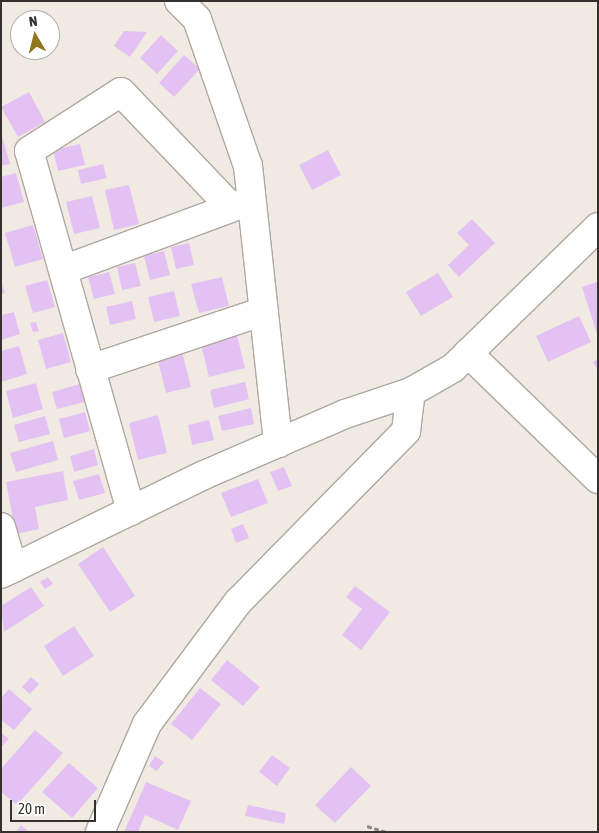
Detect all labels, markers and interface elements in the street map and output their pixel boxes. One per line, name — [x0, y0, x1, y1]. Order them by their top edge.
north arrow — [10, 10, 60, 60]
text: N — [28, 13, 38, 30]
scale bar — [12, 790, 99, 822]
text: 20 m — [18, 800, 45, 817]

